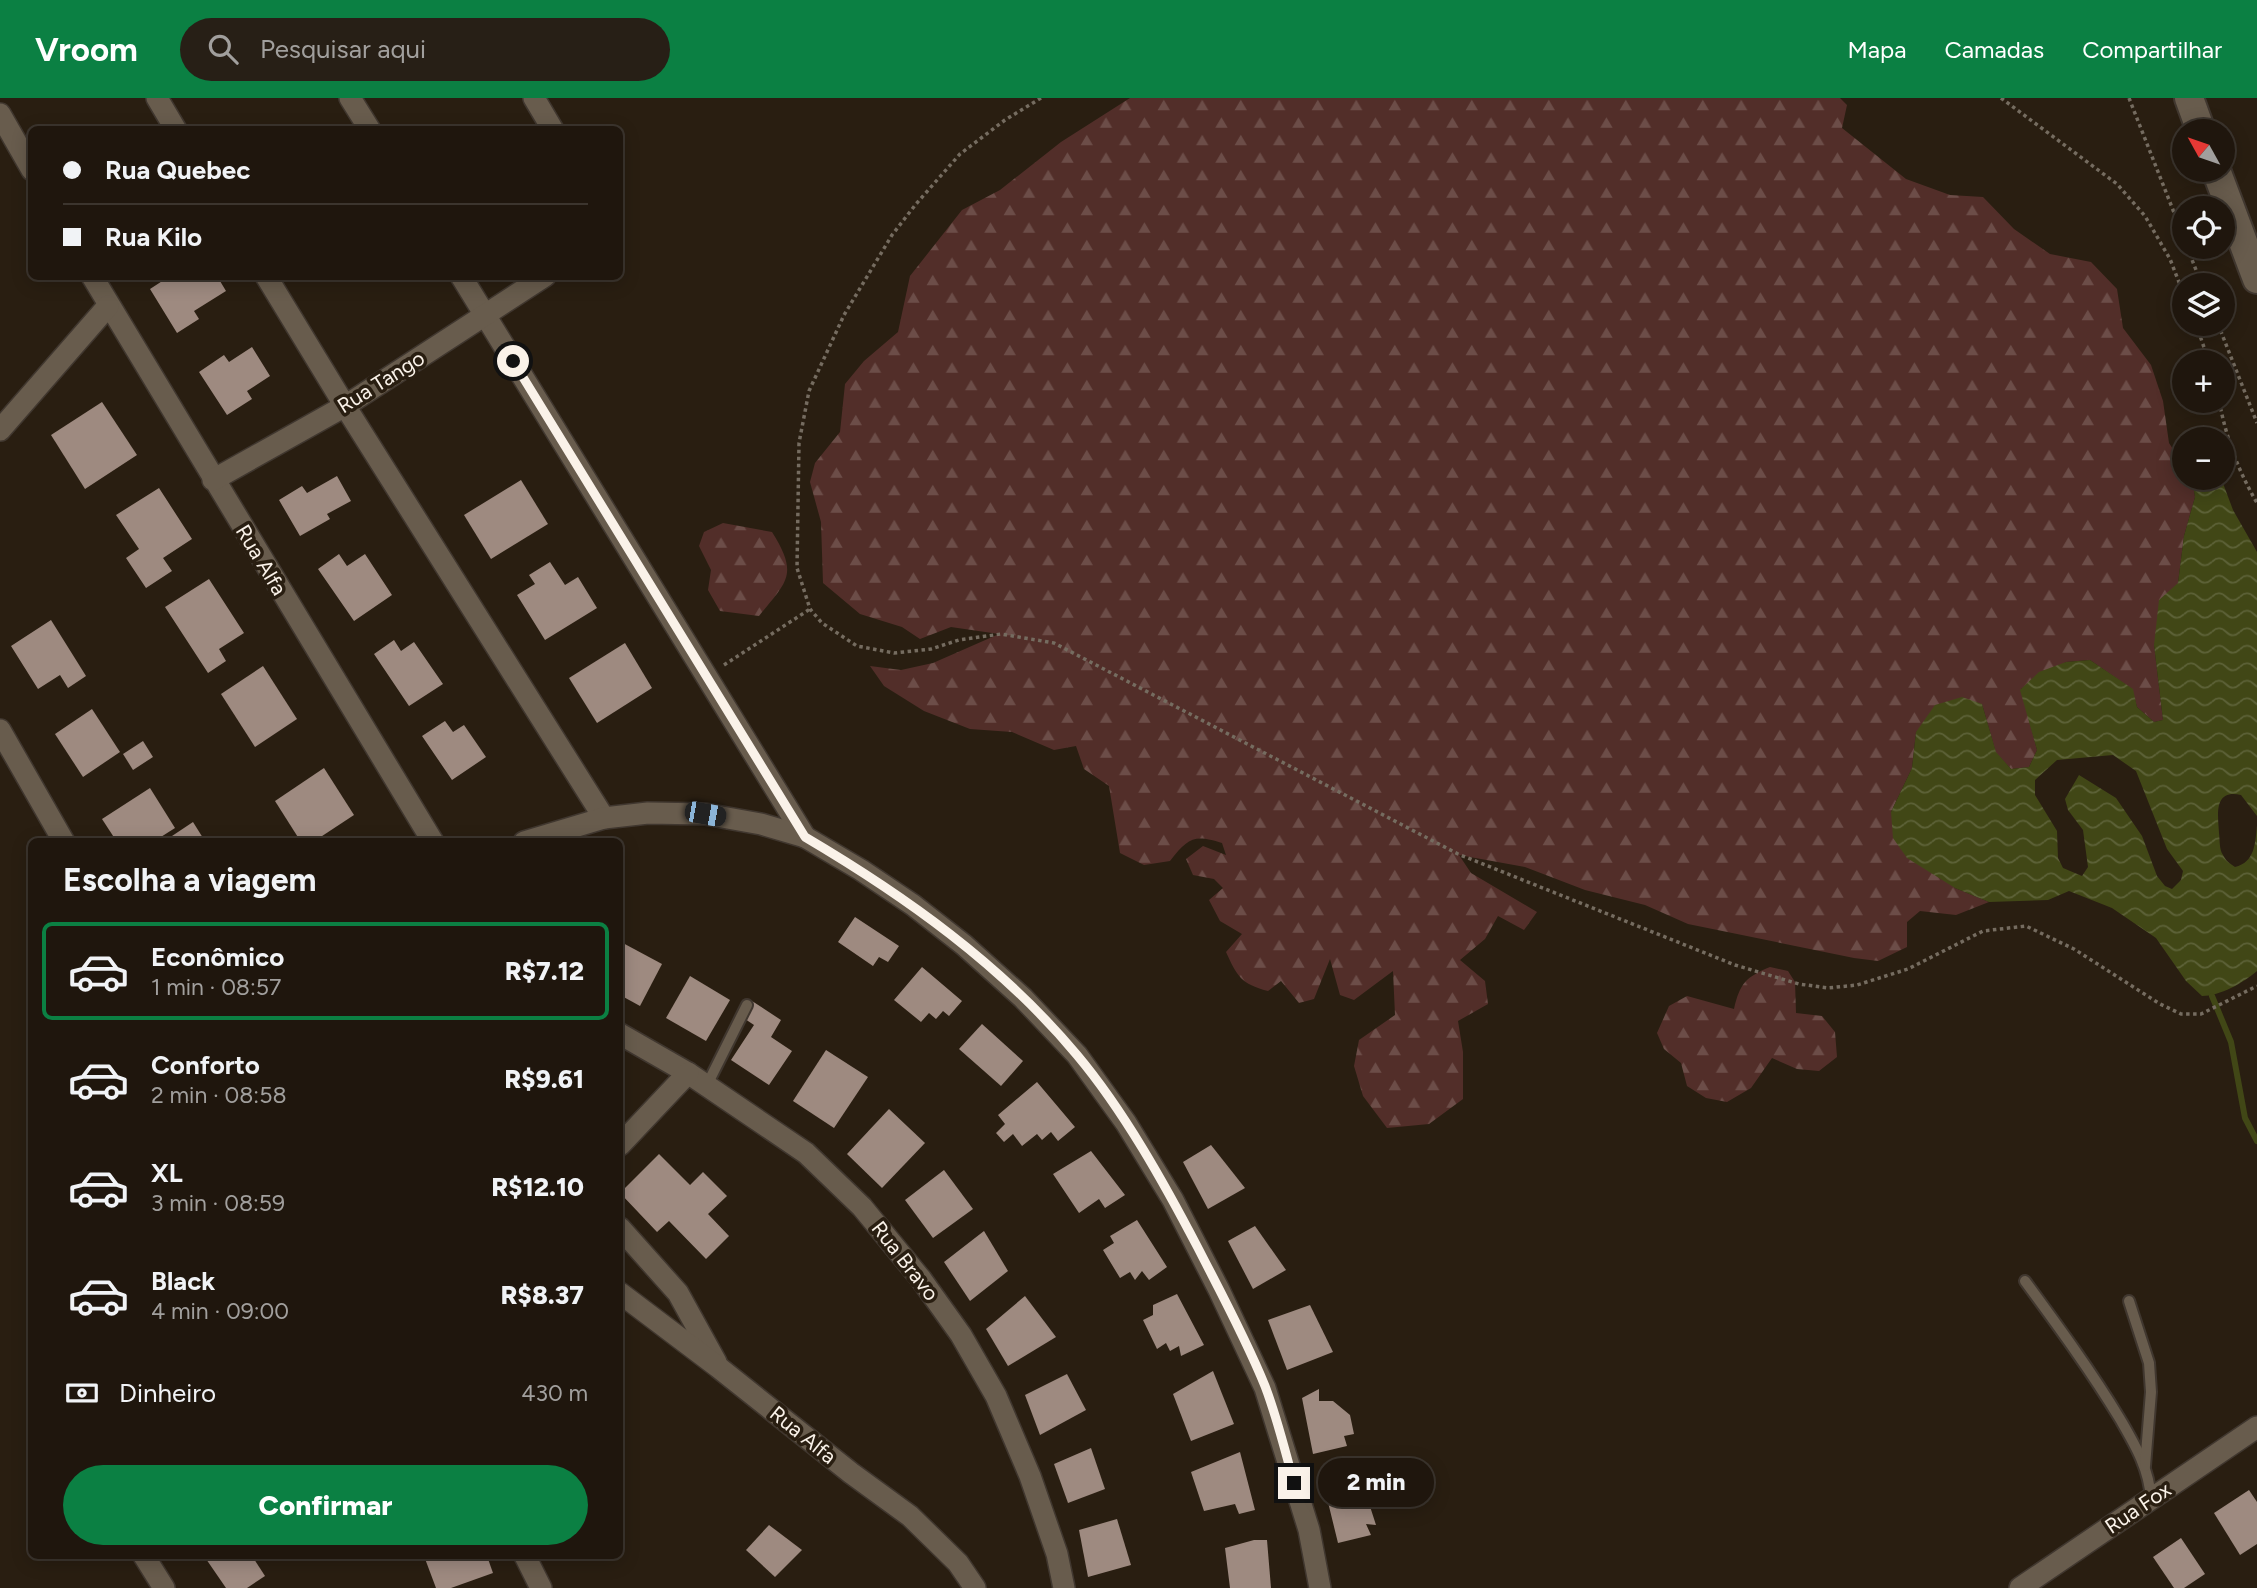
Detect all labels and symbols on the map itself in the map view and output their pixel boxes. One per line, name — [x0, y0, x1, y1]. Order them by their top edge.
north arrow — [2172, 119, 2235, 182]
street label: Rua Tango — [333, 345, 429, 418]
route start — [497, 345, 529, 377]
street label: Rua Alfa — [231, 520, 292, 600]
car — [683, 800, 728, 828]
street label: Rua Bravo — [867, 1216, 944, 1305]
street label: Rua Alfa — [765, 1400, 841, 1469]
callout: 2 min — [1318, 1458, 1434, 1508]
route end — [1278, 1467, 1310, 1499]
street label: Rua Fox — [2100, 1476, 2175, 1539]

